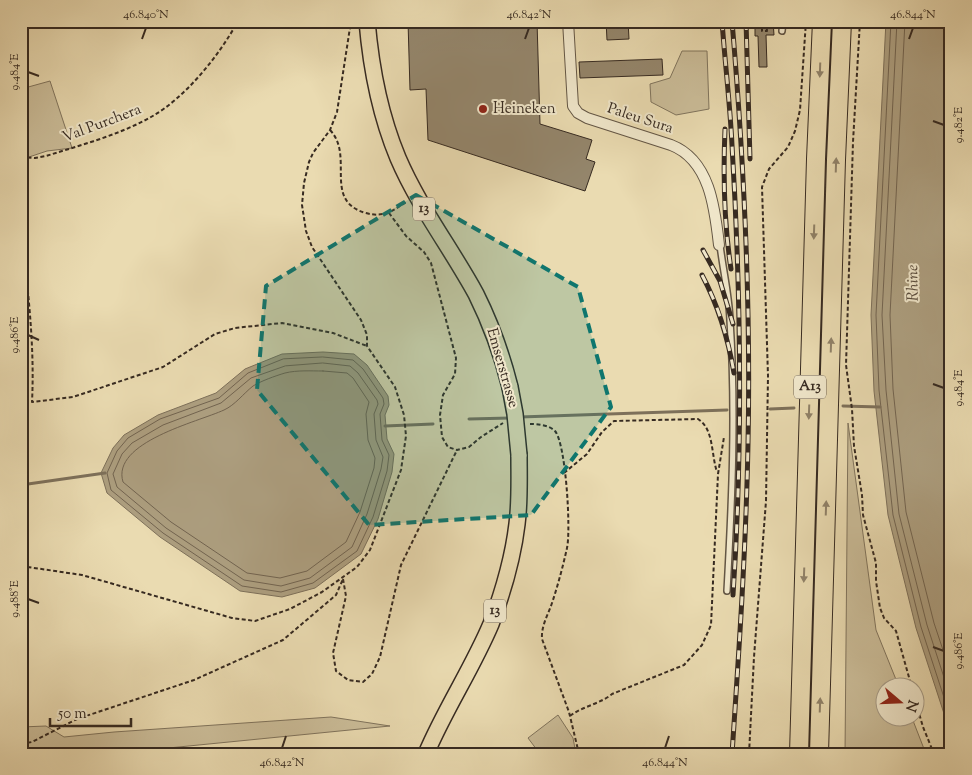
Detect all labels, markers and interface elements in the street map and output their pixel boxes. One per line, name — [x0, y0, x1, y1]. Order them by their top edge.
text: 46.840°N — [123, 6, 169, 24]
text: 46.842°N — [507, 6, 552, 24]
text: 46.844°N — [890, 6, 936, 24]
text: 9.484°E — [6, 53, 24, 91]
one-way arrow — [815, 62, 823, 78]
street label: Paleu Sura — [604, 98, 676, 140]
street label: Val Purchera — [60, 99, 145, 149]
place label: Heineken — [493, 99, 556, 120]
marker: Heineken — [477, 103, 489, 115]
text: 9.482°E — [950, 106, 968, 143]
one-way arrow — [832, 157, 840, 173]
road number: 13 — [413, 198, 435, 220]
one-way arrow — [810, 225, 818, 241]
water label: Rhine — [902, 264, 926, 302]
text: 9.486°E — [6, 316, 24, 354]
street label: Emserstrasse — [481, 326, 523, 410]
one-way arrow — [827, 337, 835, 353]
text: 9.484°E — [950, 369, 968, 407]
road number: A13 — [794, 376, 826, 398]
one-way arrow — [805, 405, 813, 421]
one-way arrow — [822, 499, 830, 515]
one-way arrow — [800, 567, 808, 583]
text: 9.488°E — [6, 580, 24, 618]
road number: 13 — [484, 600, 506, 622]
text: 9.486°E — [950, 632, 968, 670]
north arrow — [874, 678, 924, 728]
scale bar — [50, 695, 131, 727]
one-way arrow — [817, 697, 825, 713]
text: N — [899, 697, 922, 714]
text: 50 m — [57, 704, 87, 725]
text: 46.842°N — [260, 754, 305, 772]
text: 46.844°N — [642, 754, 688, 772]

